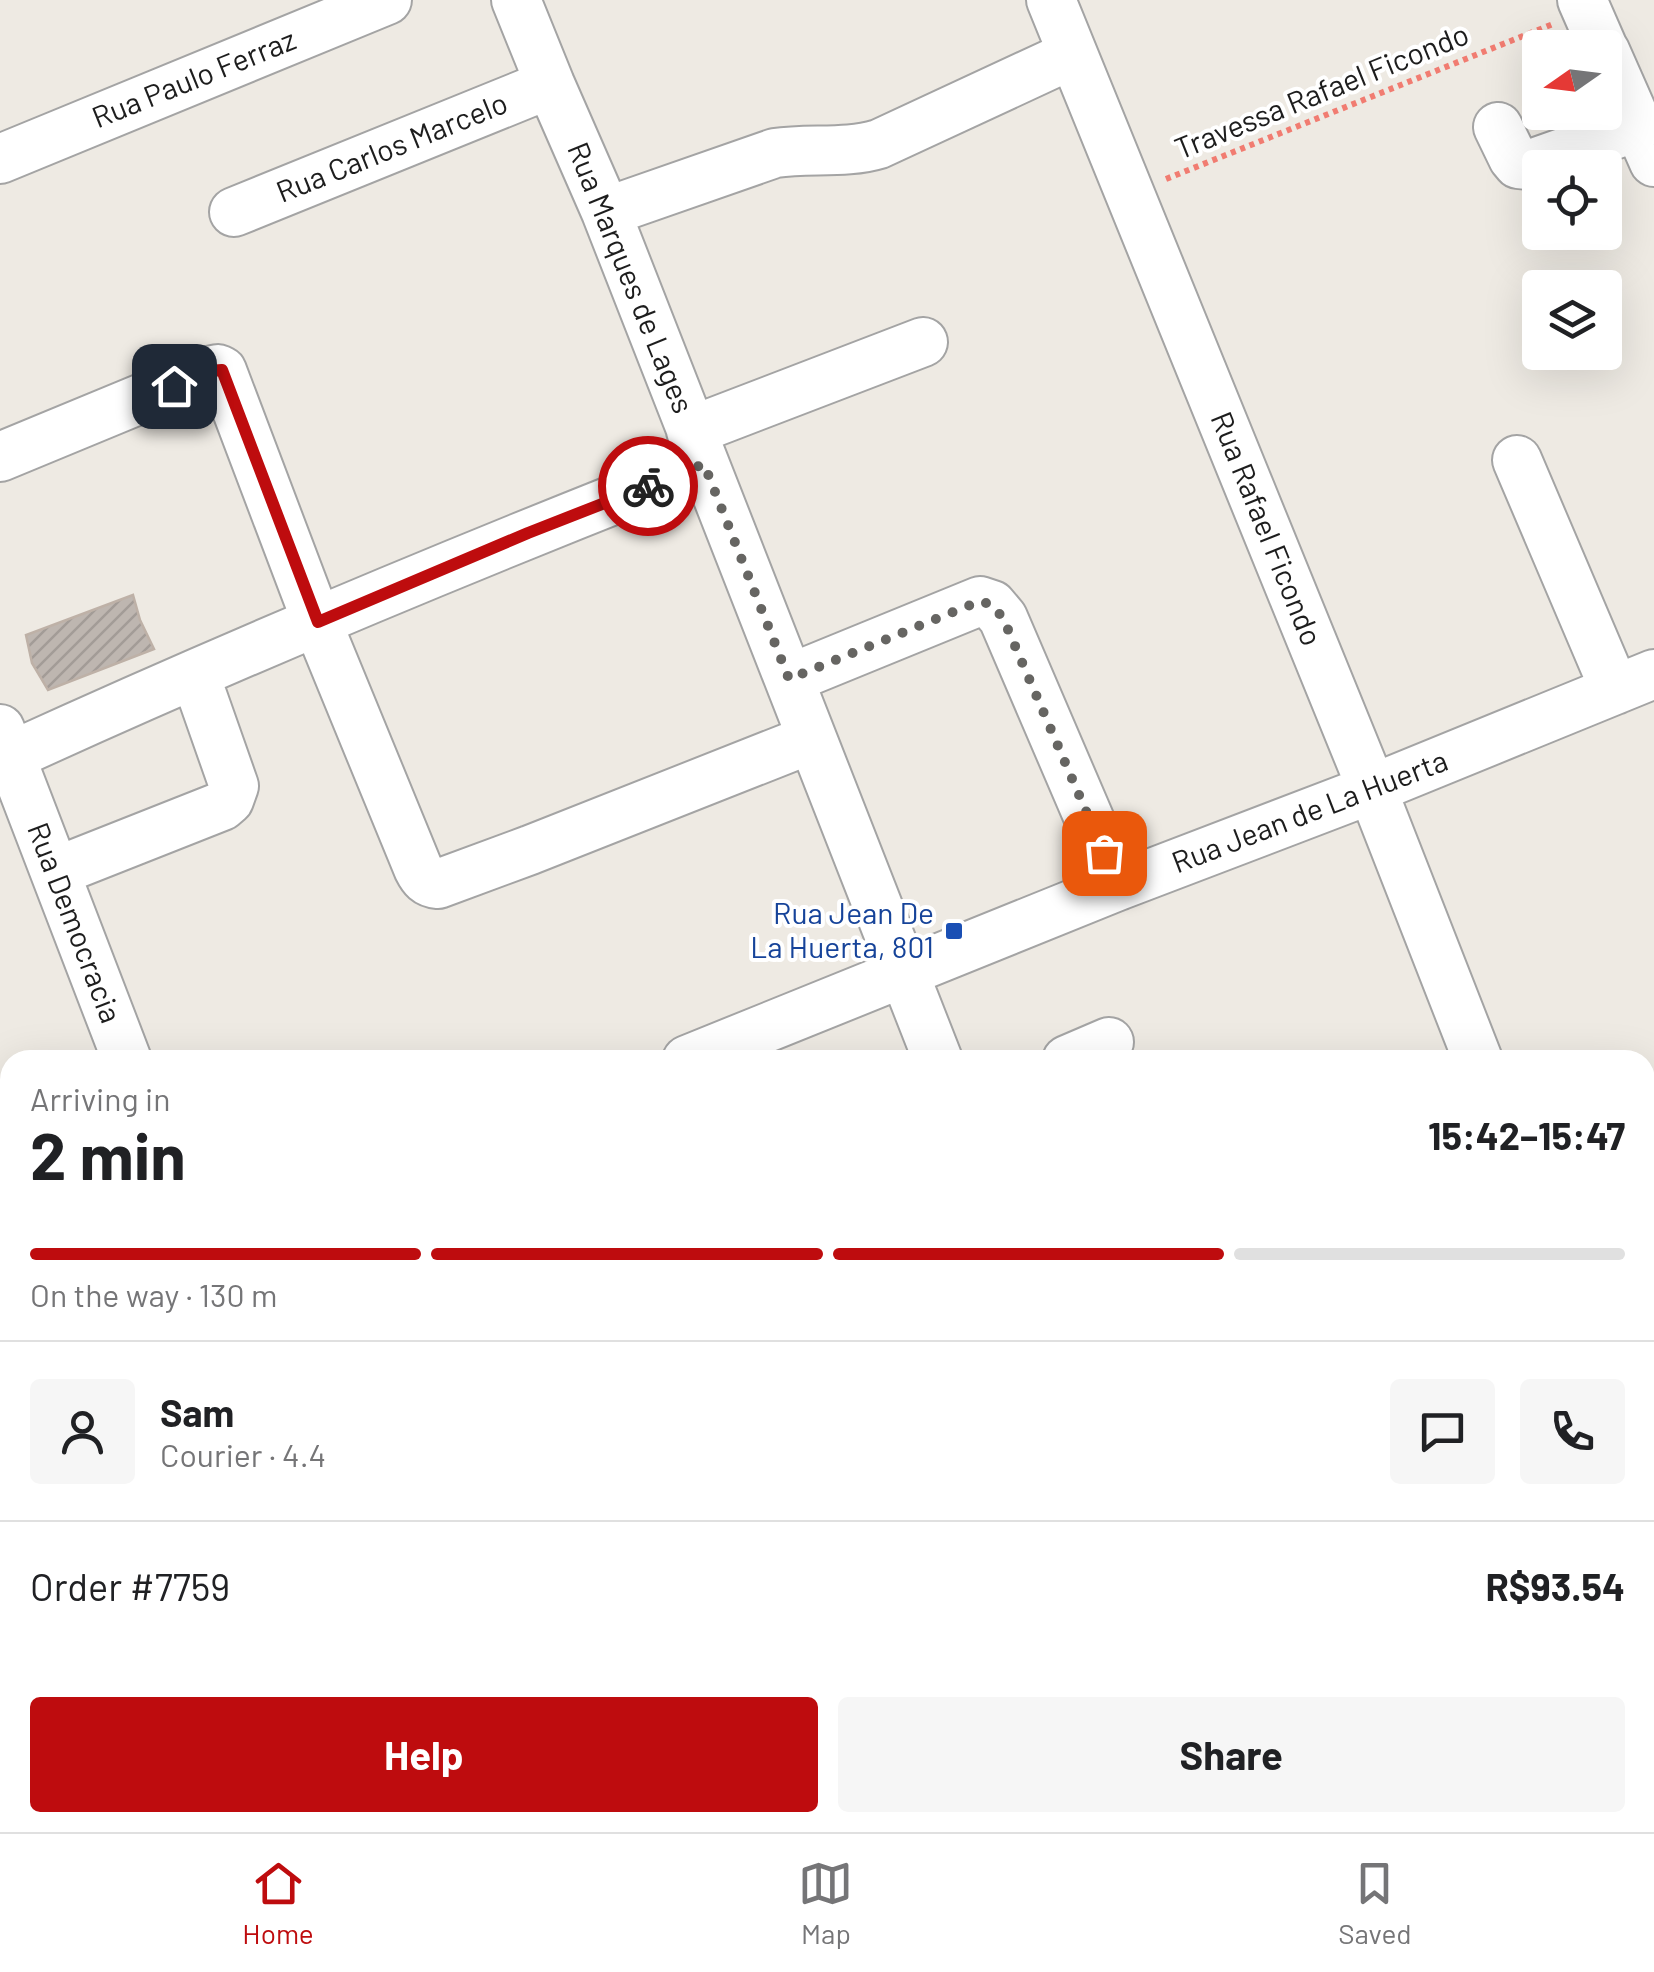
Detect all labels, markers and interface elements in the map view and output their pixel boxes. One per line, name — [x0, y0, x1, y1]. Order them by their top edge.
street label: Travessa Rafael Ficondo — [1169, 15, 1474, 166]
street label: Rua Paulo Ferraz — [86, 20, 300, 134]
north arrow — [1522, 30, 1622, 130]
map controls — [1522, 30, 1622, 370]
street label: Rua Carlos Marcelo — [270, 83, 512, 209]
street label: Rua Marques de Lages — [561, 137, 703, 418]
button: locate — [1522, 150, 1622, 250]
button: layers — [1522, 270, 1622, 370]
pin — [132, 344, 217, 429]
icon: home — [147, 359, 202, 414]
street label: Rua Rafael Ficondo — [1205, 406, 1331, 650]
courier — [598, 436, 698, 536]
icon: bike — [621, 459, 676, 514]
street label: Rua Jean de La Huerta — [1166, 741, 1452, 879]
pin — [1062, 811, 1147, 896]
street label: Rua Democracia — [21, 817, 131, 1028]
icon: bag — [1077, 826, 1132, 881]
place label: Rua Jean De La Huerta, 801 — [750, 894, 934, 964]
marker: Rua Jean De La Huerta, 801 — [943, 920, 965, 942]
text: Arriving in — [30, 1079, 170, 1117]
text: 15:42–15:47 — [1428, 1112, 1625, 1158]
text: 2 min — [30, 1115, 186, 1193]
text: On the way · 130 m — [30, 1275, 277, 1313]
button: person — [30, 1379, 135, 1484]
button: chat — [1390, 1379, 1495, 1484]
button: phone — [1520, 1379, 1625, 1484]
text: Sam — [160, 1389, 234, 1435]
text: Courier · 4.4 — [160, 1435, 326, 1473]
text: Order #7759 — [30, 1563, 230, 1609]
text: R$93.54 — [1486, 1563, 1625, 1609]
button: Help — [30, 1697, 818, 1812]
button: Share — [838, 1697, 1625, 1812]
tab: Home — [242, 1856, 314, 1950]
tab: Map — [798, 1856, 853, 1950]
tab: Saved — [1338, 1856, 1412, 1950]

